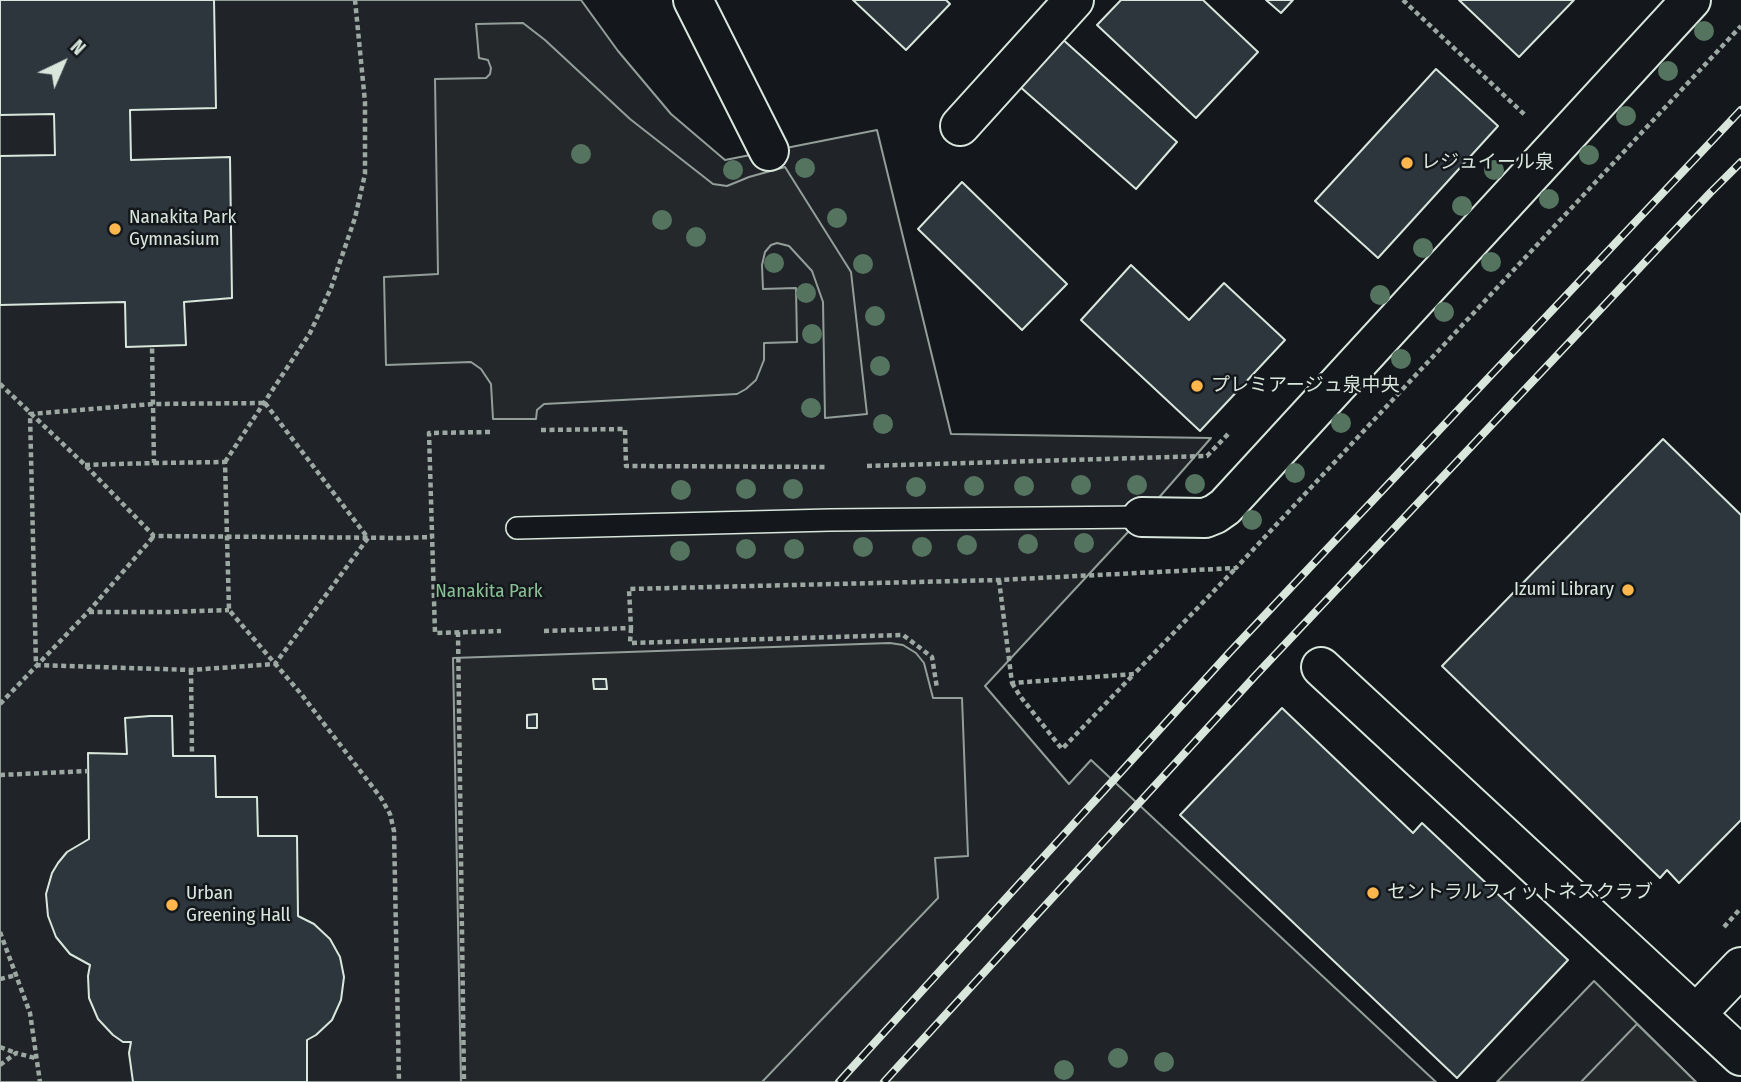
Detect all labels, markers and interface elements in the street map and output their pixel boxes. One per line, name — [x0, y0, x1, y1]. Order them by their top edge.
north arrow — [28, 28, 98, 98]
text: N — [66, 35, 90, 60]
place label: レジュイール泉 — [1421, 152, 1554, 174]
marker: レジュイール泉 — [1399, 155, 1415, 171]
place label: Nanakita Park Gymnasium — [129, 207, 236, 251]
marker: Nanakita Park Gymnasium — [107, 221, 123, 237]
place label: プレミアージュ泉中央 — [1211, 375, 1400, 397]
marker: プレミアージュ泉中央 — [1189, 378, 1205, 394]
place label: Izumi Library — [1514, 579, 1614, 601]
park label: Nanakita Park — [435, 581, 543, 603]
marker: Izumi Library — [1620, 582, 1636, 598]
place label: セントラルフィットネスクラブ — [1387, 882, 1653, 904]
place label: Urban Greening Hall — [186, 883, 291, 927]
marker: セントラルフィットネスクラブ — [1365, 885, 1381, 901]
marker: Urban Greening Hall — [164, 897, 180, 913]

